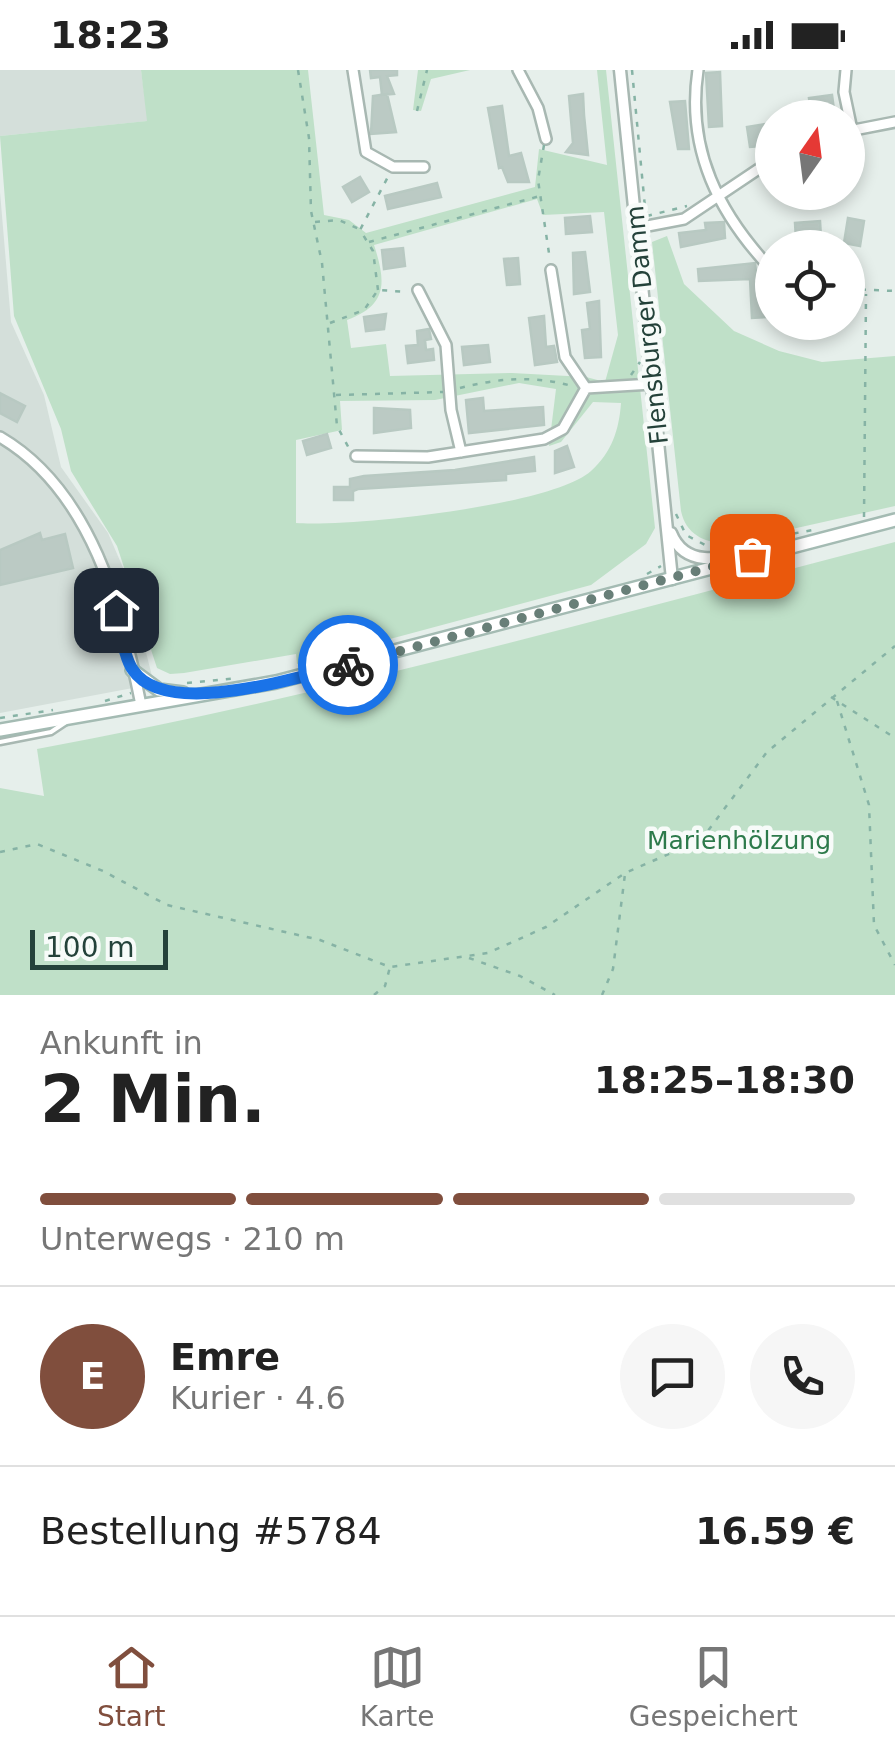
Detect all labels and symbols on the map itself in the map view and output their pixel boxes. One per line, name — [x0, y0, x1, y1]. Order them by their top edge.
north arrow — [755, 100, 865, 210]
street label: Flensburger Damm — [620, 204, 674, 446]
pin — [710, 514, 795, 599]
pin — [74, 568, 159, 653]
courier — [298, 615, 398, 715]
park label: Marienhölzung — [647, 826, 831, 855]
scale bar — [30, 925, 168, 970]

